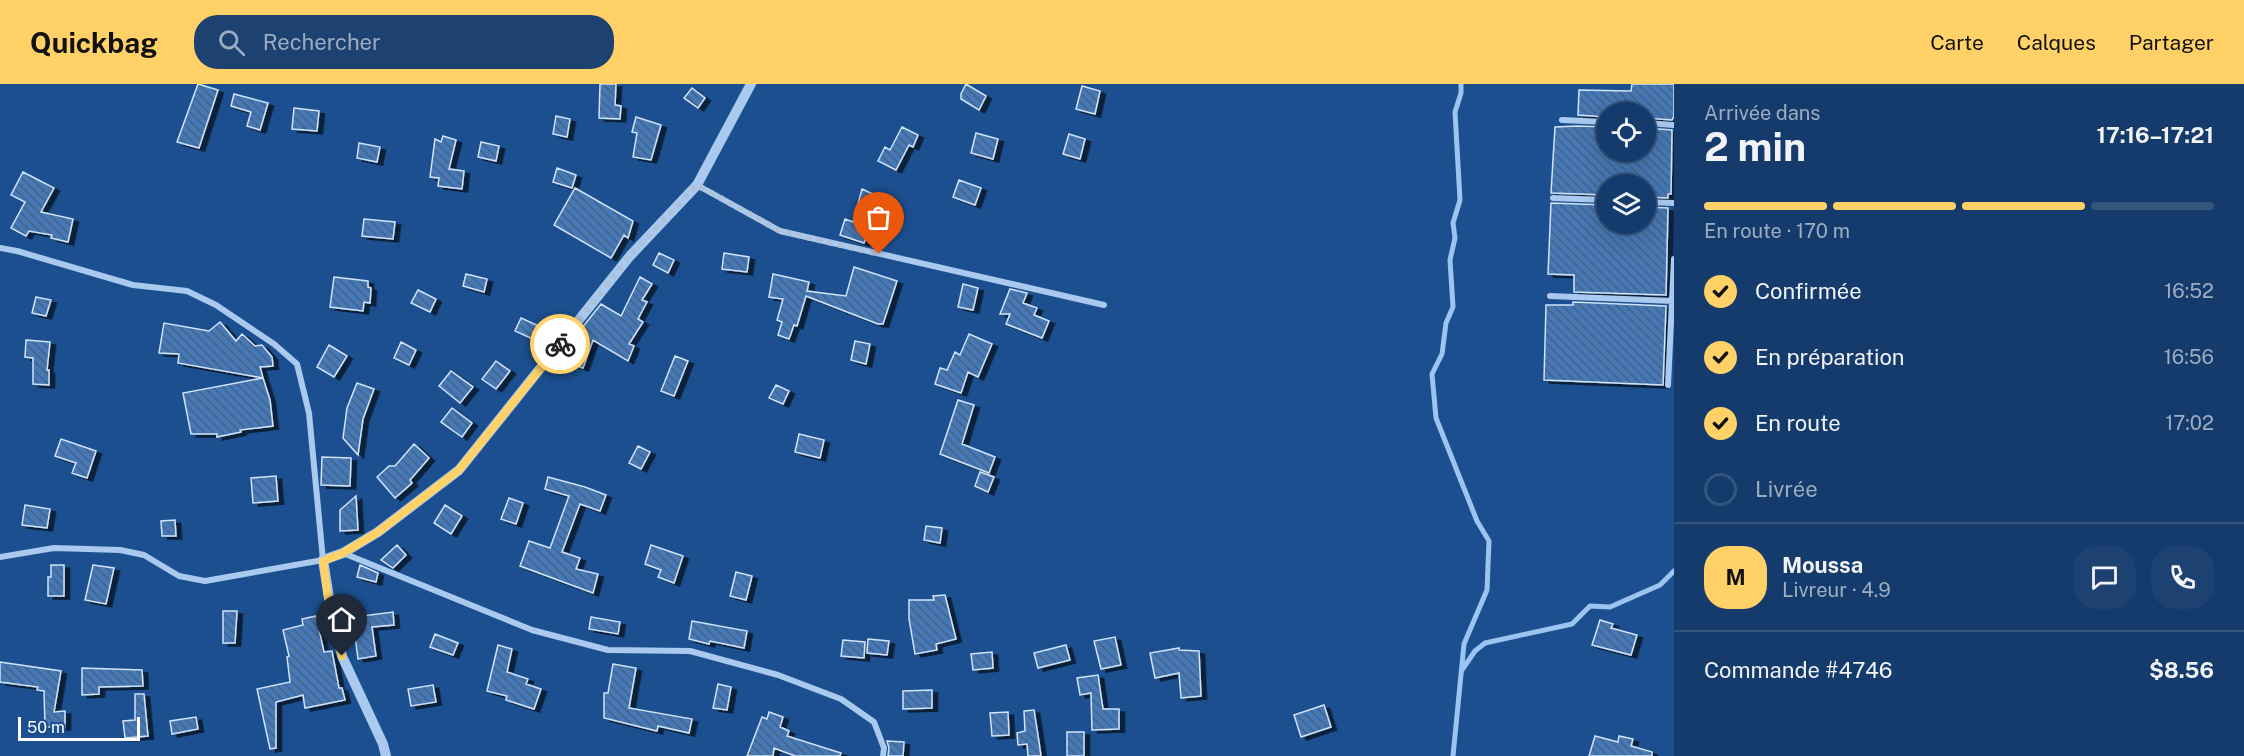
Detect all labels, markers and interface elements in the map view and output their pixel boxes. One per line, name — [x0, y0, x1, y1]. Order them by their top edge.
search box — [194, 15, 614, 69]
text: Quickbag — [30, 26, 158, 59]
icon: search — [215, 26, 248, 59]
text: Rechercher — [263, 29, 381, 55]
text: Carte — [1930, 30, 1984, 55]
text: Calques — [2017, 30, 2096, 55]
text: Partager — [2129, 30, 2214, 55]
text: Arrivée dans — [1704, 101, 1820, 125]
map controls — [1596, 102, 1656, 234]
button: locate — [1596, 102, 1656, 162]
text: 17:16–17:21 — [2096, 122, 2214, 148]
text: 2 min — [1704, 124, 1806, 170]
button: layers — [1596, 174, 1656, 234]
pin — [853, 192, 904, 254]
icon: bag — [862, 201, 895, 234]
text: En route · 170 m — [1704, 219, 1850, 243]
icon: check — [1704, 275, 1737, 308]
text: Confirmée — [1755, 278, 1862, 304]
text: 16:52 — [2164, 279, 2214, 303]
courier — [530, 314, 590, 374]
icon: bike — [544, 328, 577, 361]
icon: check — [1704, 341, 1737, 374]
text: En préparation — [1755, 344, 1905, 370]
text: 16:56 — [2164, 345, 2214, 369]
icon: check — [1704, 407, 1737, 440]
text: En route — [1755, 410, 1841, 436]
text: 17:02 — [2165, 411, 2214, 435]
text: Livrée — [1755, 476, 1818, 502]
button: chat — [2073, 546, 2136, 609]
button: phone — [2151, 546, 2214, 609]
text: Moussa — [1782, 552, 1863, 578]
text: M — [1725, 564, 1746, 590]
text: Livreur · 4.9 — [1782, 578, 1891, 602]
pin — [316, 594, 367, 656]
icon: home — [325, 603, 358, 636]
text: Commande #4746 — [1704, 657, 1892, 683]
text: $8.56 — [2149, 657, 2214, 683]
scale bar — [18, 714, 140, 742]
text: 50 m — [27, 718, 65, 737]

